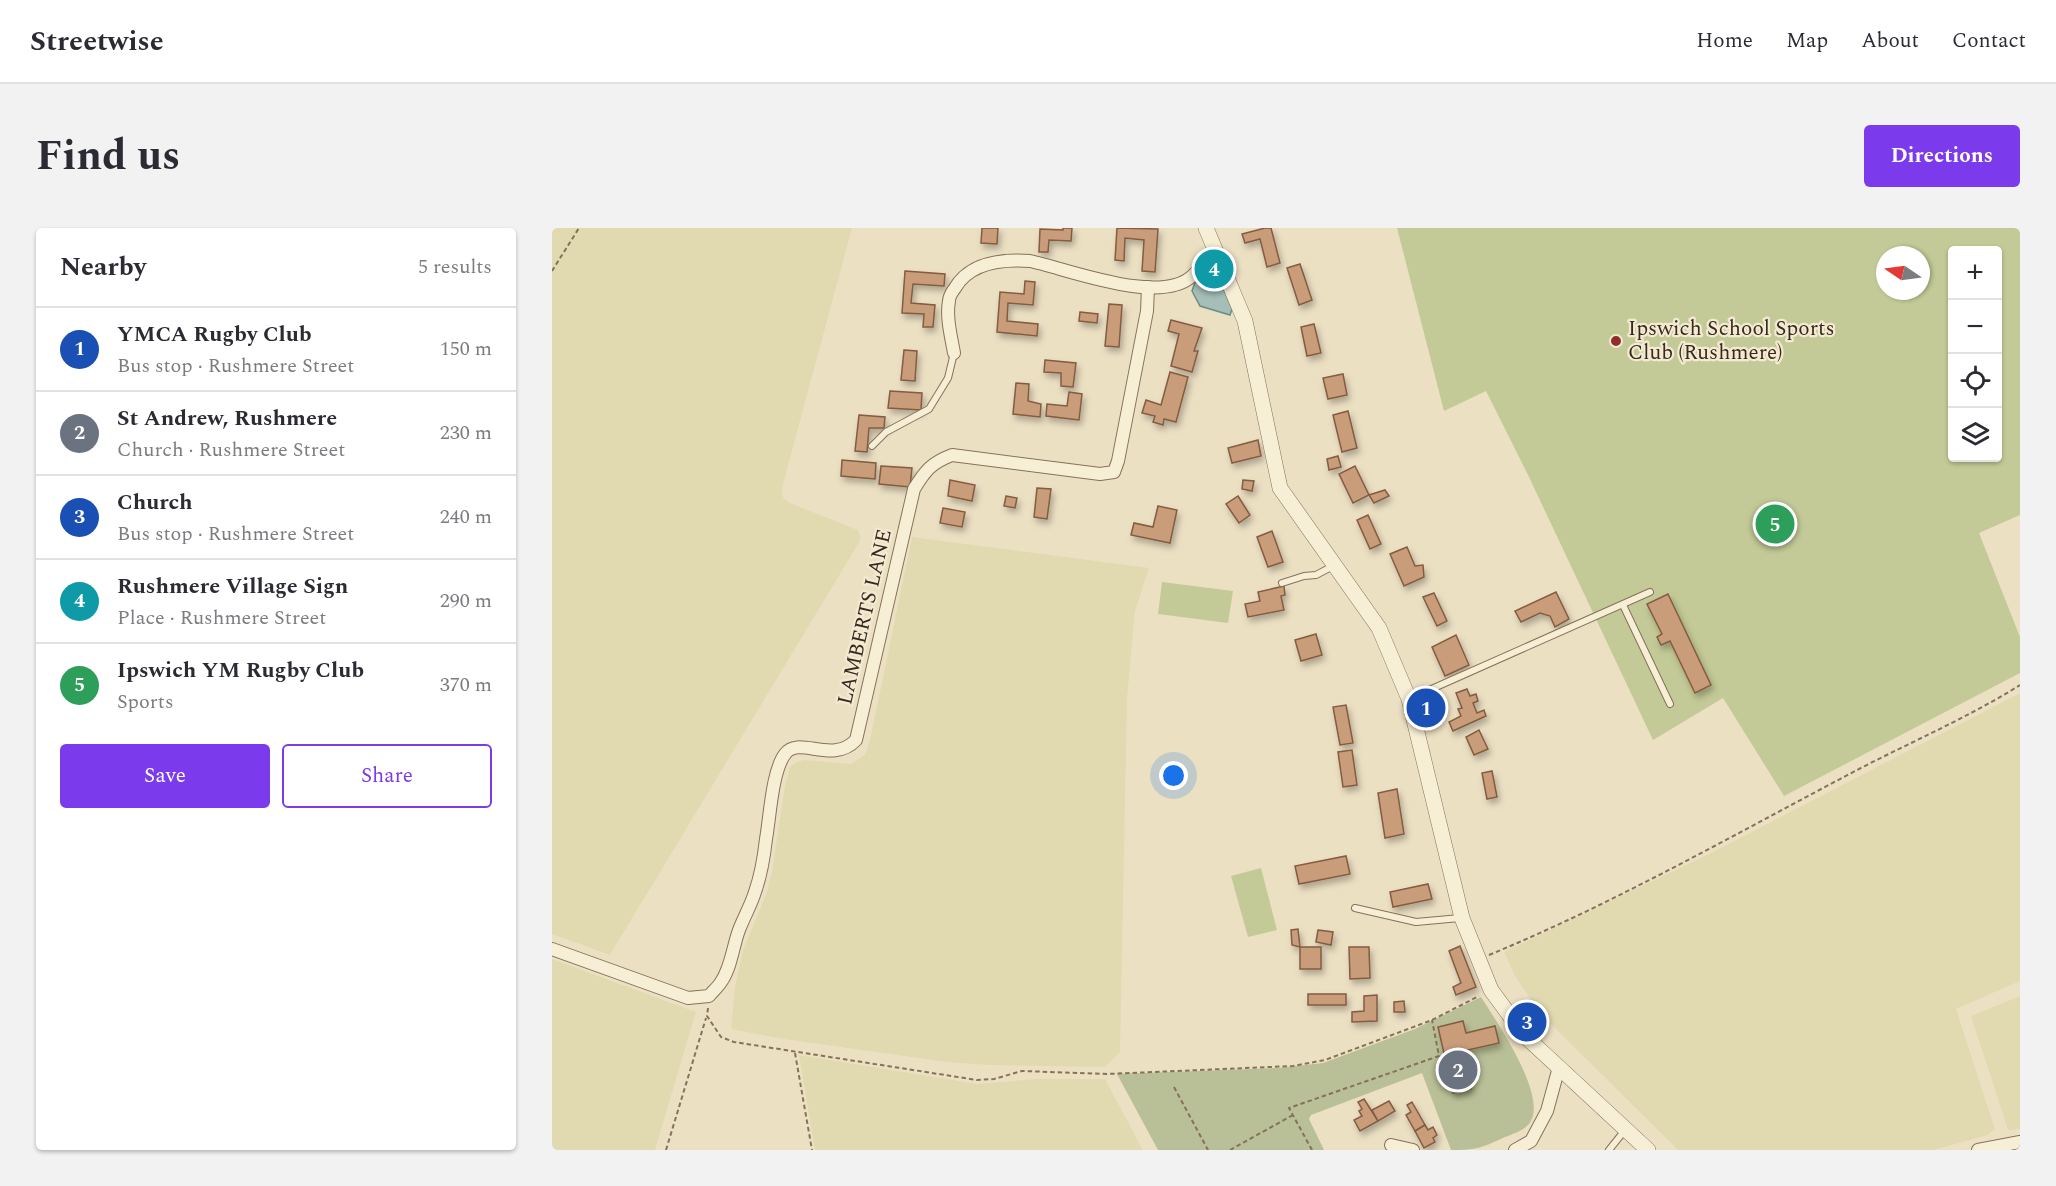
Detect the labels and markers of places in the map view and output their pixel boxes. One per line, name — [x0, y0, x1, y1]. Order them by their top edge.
pin: 4 — [1194, 246, 1234, 291]
place label: Ipswich School Sports Club (Rushmere) — [1628, 313, 1835, 369]
marker: Ipswich School Sports Club (Rushmere) — [1609, 334, 1623, 348]
pin: 5 — [1756, 502, 1794, 546]
pin: 1 — [1406, 686, 1446, 730]
pin: 3 — [1508, 1000, 1546, 1044]
pin: 2 — [1438, 1048, 1478, 1092]

